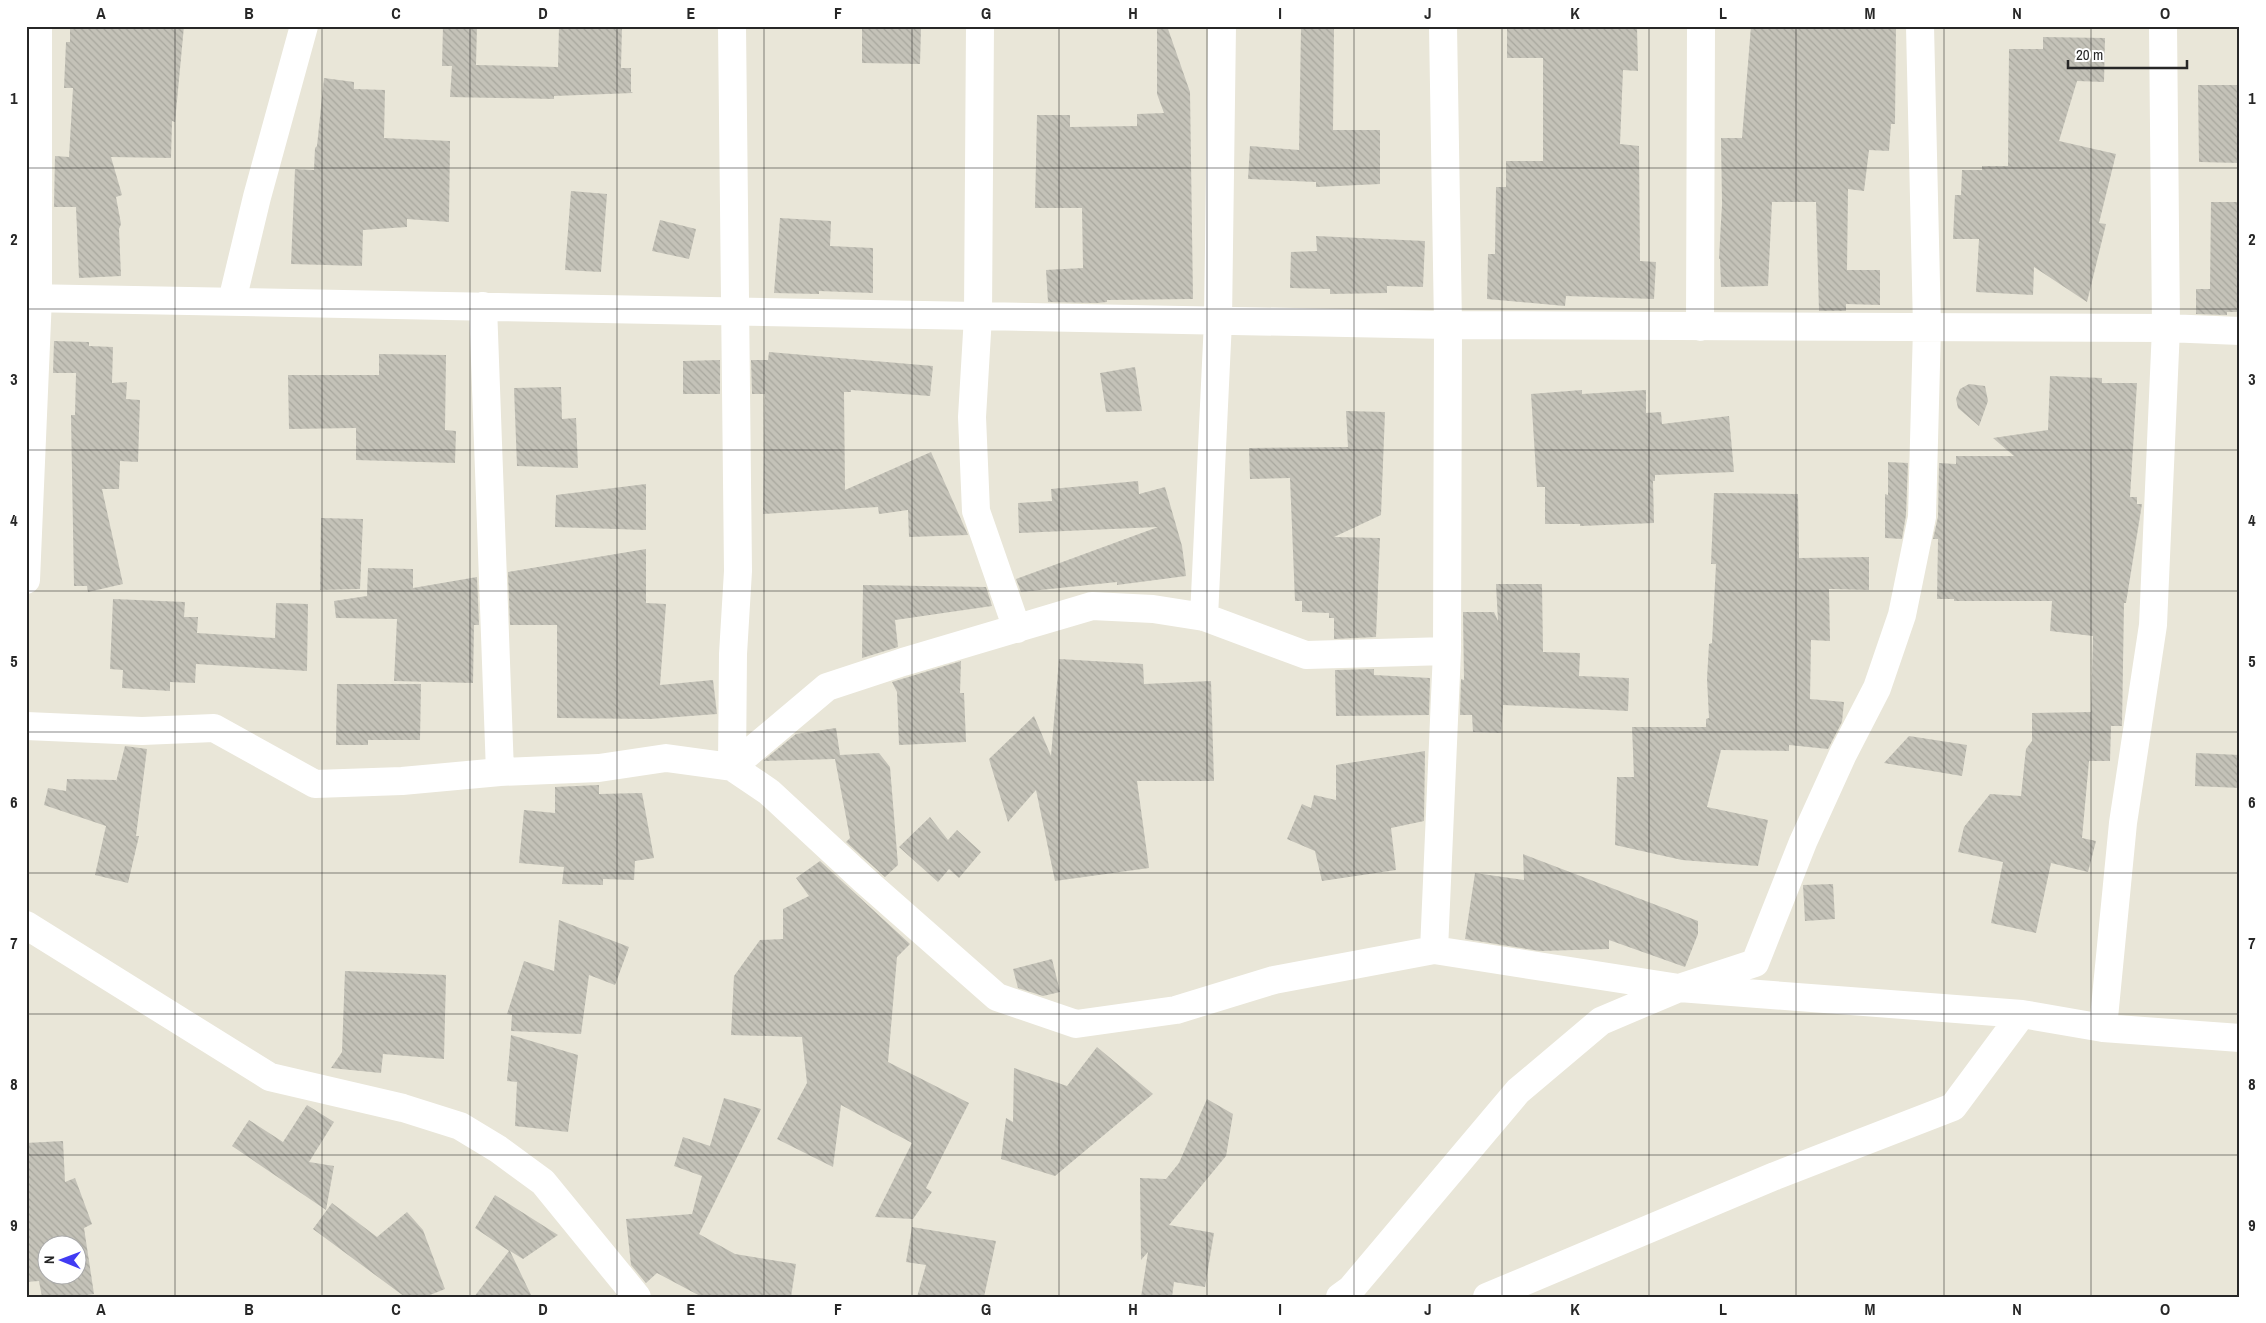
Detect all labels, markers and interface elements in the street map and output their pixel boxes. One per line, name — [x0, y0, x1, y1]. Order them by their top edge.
text: A — [96, 2, 106, 24]
text: B — [244, 2, 254, 24]
text: C — [391, 2, 401, 24]
text: D — [538, 2, 548, 24]
text: E — [687, 2, 696, 24]
text: F — [834, 2, 842, 24]
text: G — [981, 2, 991, 24]
text: H — [1128, 2, 1138, 24]
text: I — [1278, 2, 1282, 24]
text: J — [1424, 2, 1432, 24]
text: K — [1570, 2, 1580, 24]
text: L — [1719, 2, 1727, 24]
text: M — [1865, 2, 1876, 24]
text: N — [2012, 2, 2022, 24]
text: O — [2160, 2, 2170, 24]
scale bar — [2068, 38, 2187, 70]
text: 20 m — [2076, 44, 2103, 65]
text: 1 — [10, 87, 18, 109]
text: 1 — [2248, 87, 2256, 109]
text: 2 — [10, 228, 18, 250]
text: 2 — [2248, 228, 2256, 250]
text: 3 — [10, 368, 18, 390]
text: 3 — [2248, 368, 2256, 390]
text: 4 — [10, 509, 18, 531]
text: 4 — [2248, 509, 2256, 531]
text: 5 — [10, 650, 18, 672]
text: 5 — [2248, 650, 2256, 672]
text: 6 — [10, 791, 18, 813]
text: 6 — [2248, 791, 2256, 813]
text: 7 — [10, 932, 18, 954]
text: 7 — [2248, 932, 2256, 954]
text: 8 — [10, 1073, 18, 1095]
text: 8 — [2248, 1073, 2256, 1095]
text: 9 — [10, 1214, 18, 1236]
text: 9 — [2248, 1214, 2256, 1236]
north arrow — [38, 1236, 88, 1286]
text: N — [40, 1255, 58, 1264]
text: A — [96, 1298, 106, 1320]
text: B — [244, 1298, 254, 1320]
text: C — [391, 1298, 401, 1320]
text: D — [538, 1298, 548, 1320]
text: E — [687, 1298, 696, 1320]
text: F — [834, 1298, 842, 1320]
text: G — [981, 1298, 991, 1320]
text: H — [1128, 1298, 1138, 1320]
text: I — [1278, 1298, 1282, 1320]
text: J — [1424, 1298, 1432, 1320]
text: K — [1570, 1298, 1580, 1320]
text: L — [1719, 1298, 1727, 1320]
text: M — [1865, 1298, 1876, 1320]
text: N — [2012, 1298, 2022, 1320]
text: O — [2160, 1298, 2170, 1320]

